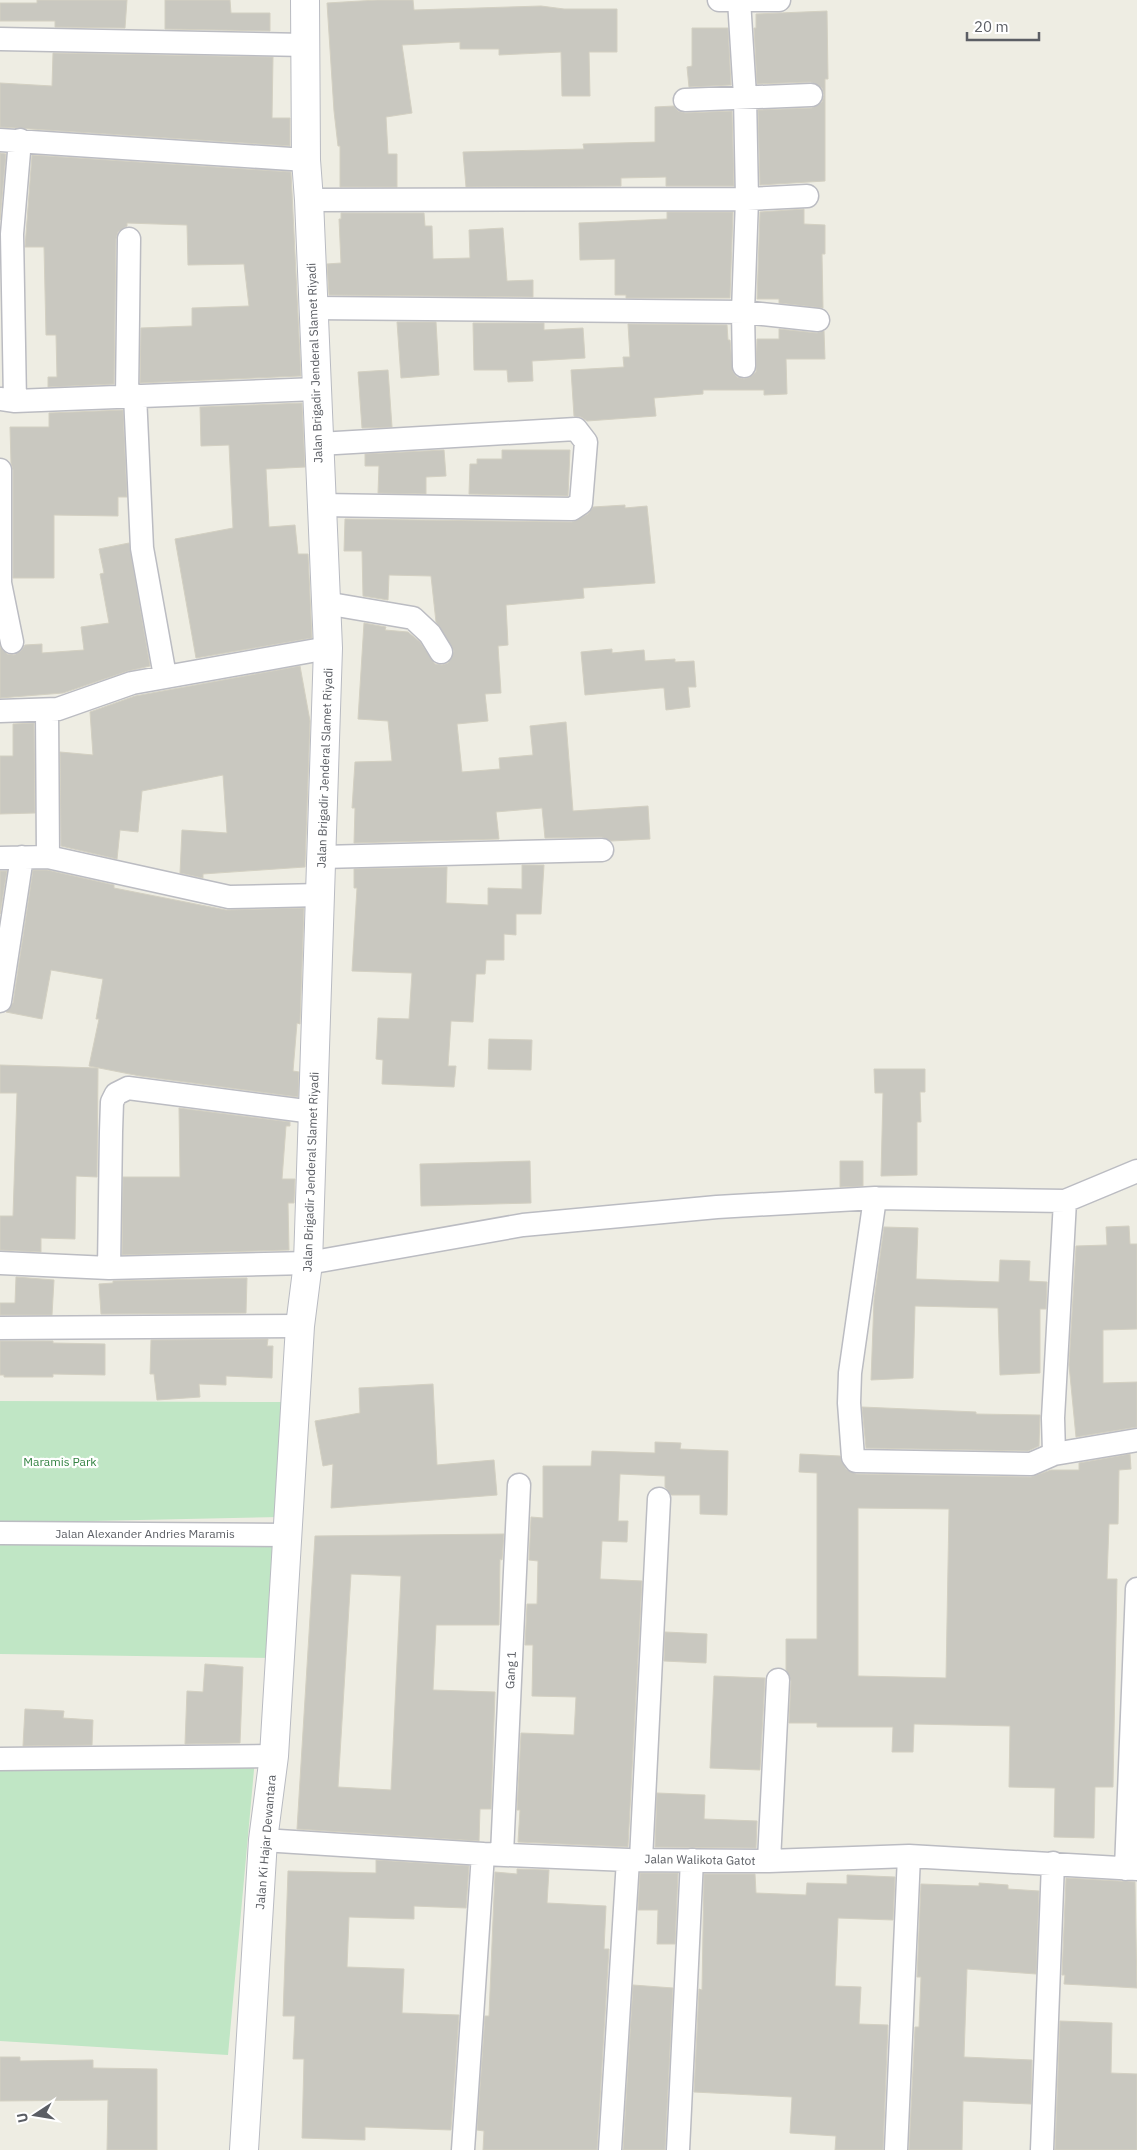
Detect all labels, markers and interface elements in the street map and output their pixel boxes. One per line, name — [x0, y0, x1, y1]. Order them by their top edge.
scale bar — [967, 10, 1040, 42]
text: 20 m — [974, 17, 1009, 36]
street label: Jalan Brigadir Jenderal Slamet Riyadi — [304, 263, 325, 463]
street label: Jalan Brigadir Jenderal Slamet Riyadi — [314, 668, 335, 868]
street label: Jalan Brigadir Jenderal Slamet Riyadi — [300, 1072, 321, 1272]
park label: Maramis Park — [23, 1454, 97, 1469]
street label: Jalan Alexander Andries Maramis — [55, 1526, 235, 1541]
street label: Gang 1 — [502, 1651, 519, 1689]
street label: Jalan Ki Hajar Dewantara — [252, 1773, 279, 1910]
street label: Jalan Walikota Gatot — [644, 1851, 756, 1868]
north arrow — [10, 2090, 60, 2140]
text: U — [12, 2111, 32, 2124]

